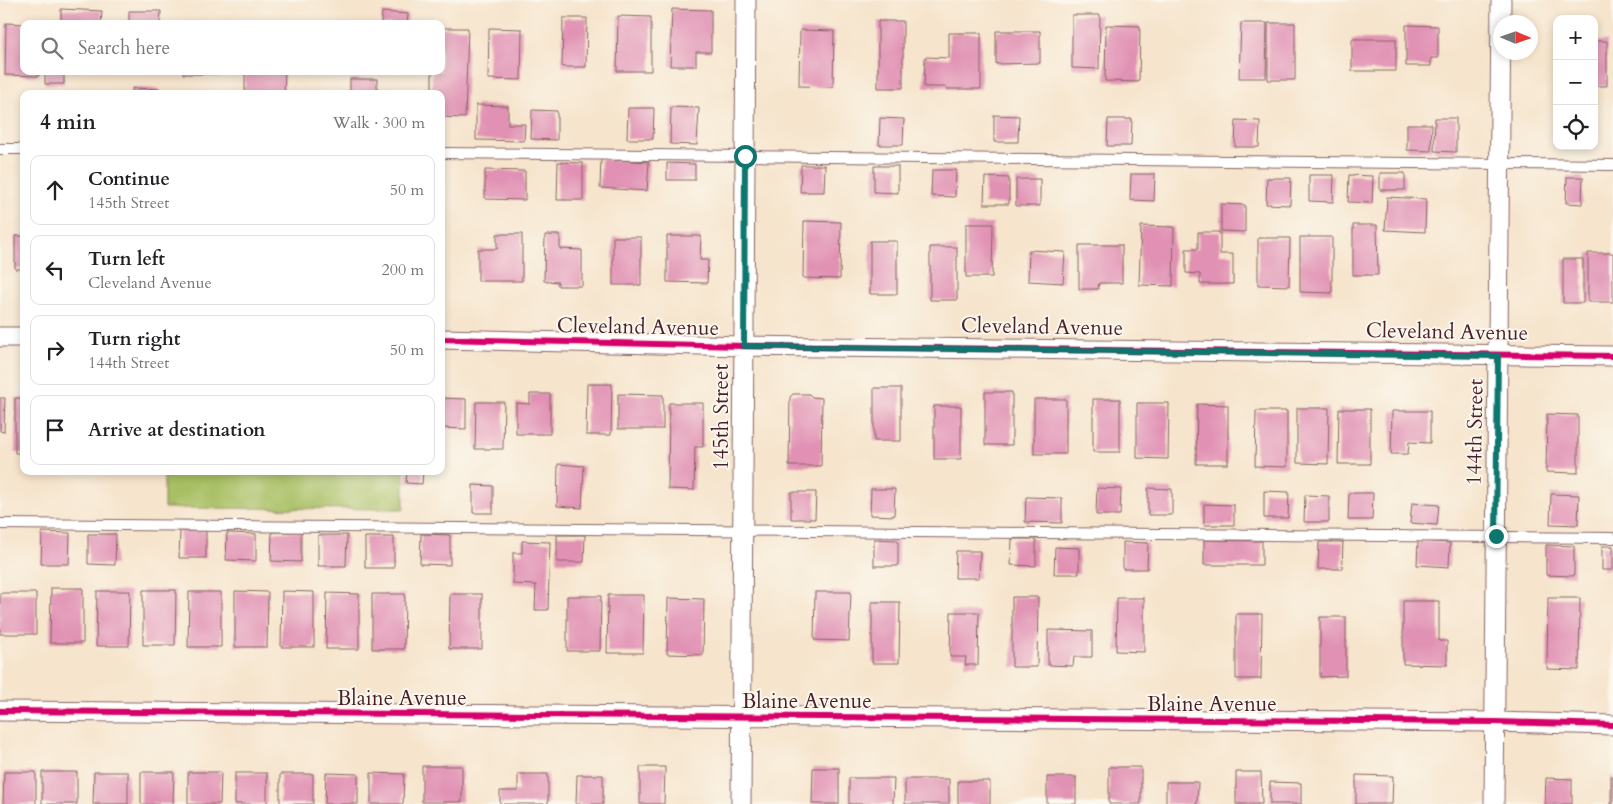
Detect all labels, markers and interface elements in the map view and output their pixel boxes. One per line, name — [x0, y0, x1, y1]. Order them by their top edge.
north arrow — [1493, 15, 1538, 60]
map controls — [1553, 15, 1598, 150]
button: + — [1553, 15, 1598, 60]
search box — [20, 20, 445, 75]
icon: search — [38, 34, 66, 62]
text: Search here — [78, 35, 170, 61]
button: − — [1553, 60, 1598, 105]
button: locate — [1553, 105, 1598, 150]
text: 4 min — [40, 108, 96, 137]
text: Walk · 300 m — [333, 112, 425, 134]
route start — [734, 145, 757, 168]
text: Continue — [88, 166, 170, 192]
icon: ahead — [41, 176, 69, 204]
text: 50 m — [390, 179, 424, 201]
text: 145th Street — [88, 192, 169, 214]
text: Turn left — [88, 246, 165, 272]
icon: left — [41, 256, 69, 284]
text: 200 m — [382, 259, 424, 281]
text: Cleveland Avenue — [88, 272, 212, 294]
street label: Cleveland Avenue — [557, 311, 719, 343]
street label: Cleveland Avenue — [961, 311, 1123, 343]
street label: Cleveland Avenue — [1366, 316, 1528, 348]
text: Turn right — [88, 326, 180, 352]
icon: right — [41, 336, 69, 364]
text: 50 m — [390, 339, 424, 361]
text: 144th Street — [88, 352, 169, 374]
street label: 145th Street — [707, 363, 736, 470]
street label: 144th Street — [1460, 378, 1490, 486]
icon: arrive — [41, 416, 69, 444]
text: Arrive at destination — [88, 417, 265, 443]
route end — [1485, 525, 1508, 548]
street label: Blaine Avenue — [337, 684, 467, 713]
street label: Blaine Avenue — [742, 687, 872, 716]
street label: Blaine Avenue — [1147, 690, 1277, 719]

